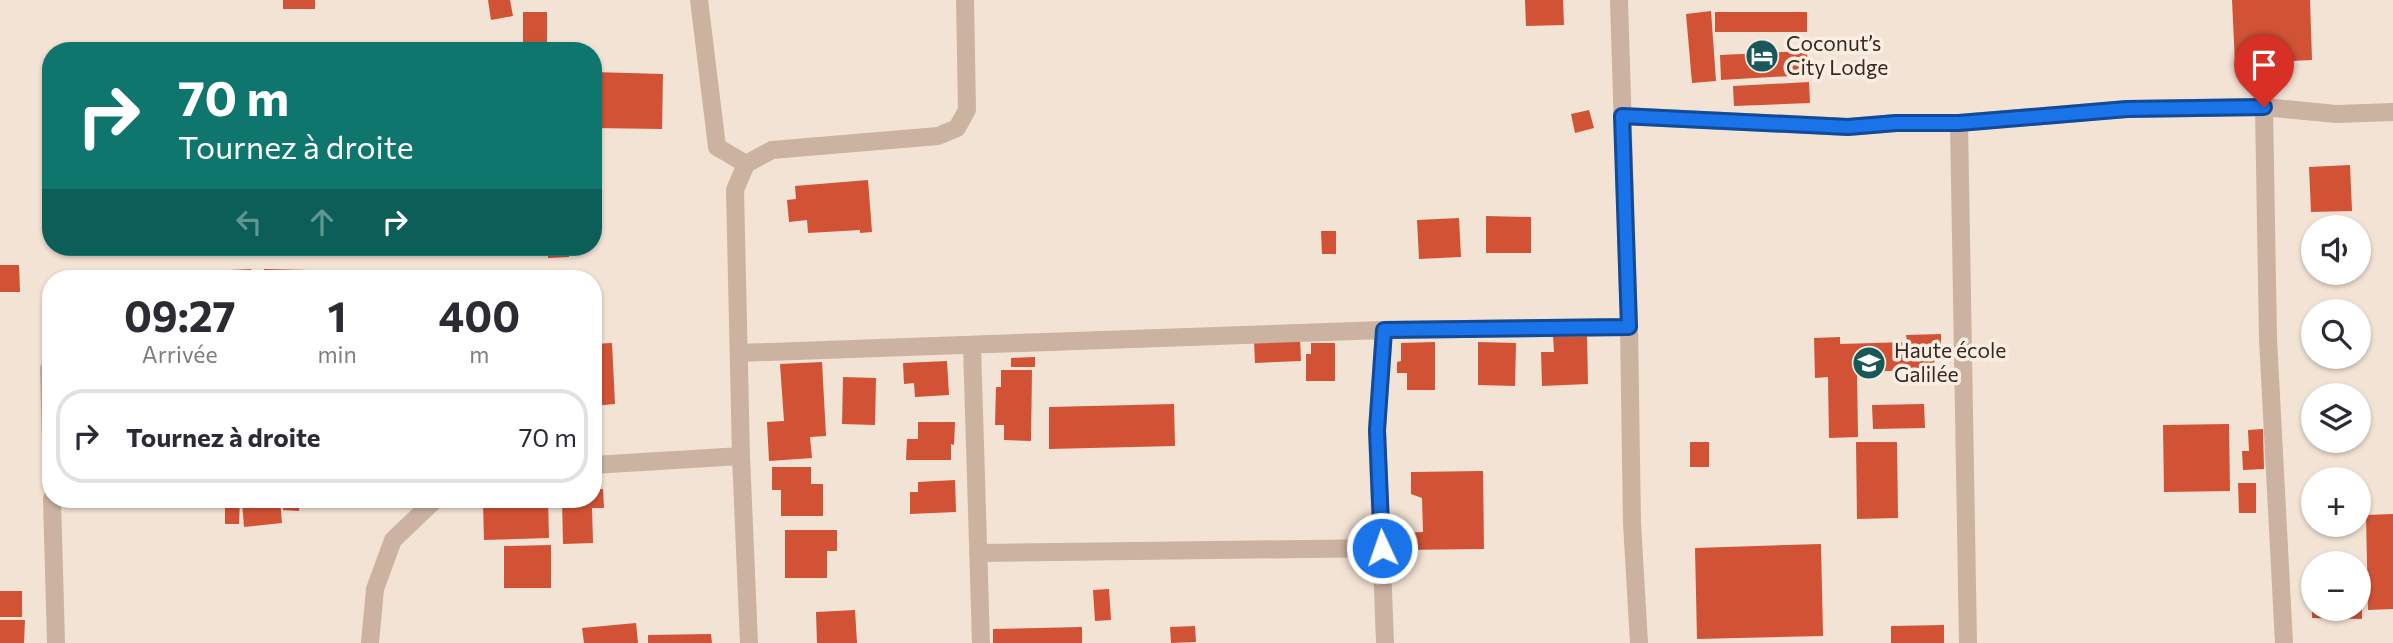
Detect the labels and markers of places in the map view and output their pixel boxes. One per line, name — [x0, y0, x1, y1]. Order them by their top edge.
place label: Coconut’s City Lodge — [1786, 30, 1888, 79]
pin — [2234, 35, 2294, 107]
hotel icon: Coconut’s City Lodge — [1743, 37, 1781, 75]
place label: Haute école Galilée — [1894, 337, 2006, 386]
school or university icon: Haute école Galilée — [1850, 344, 1888, 382]

